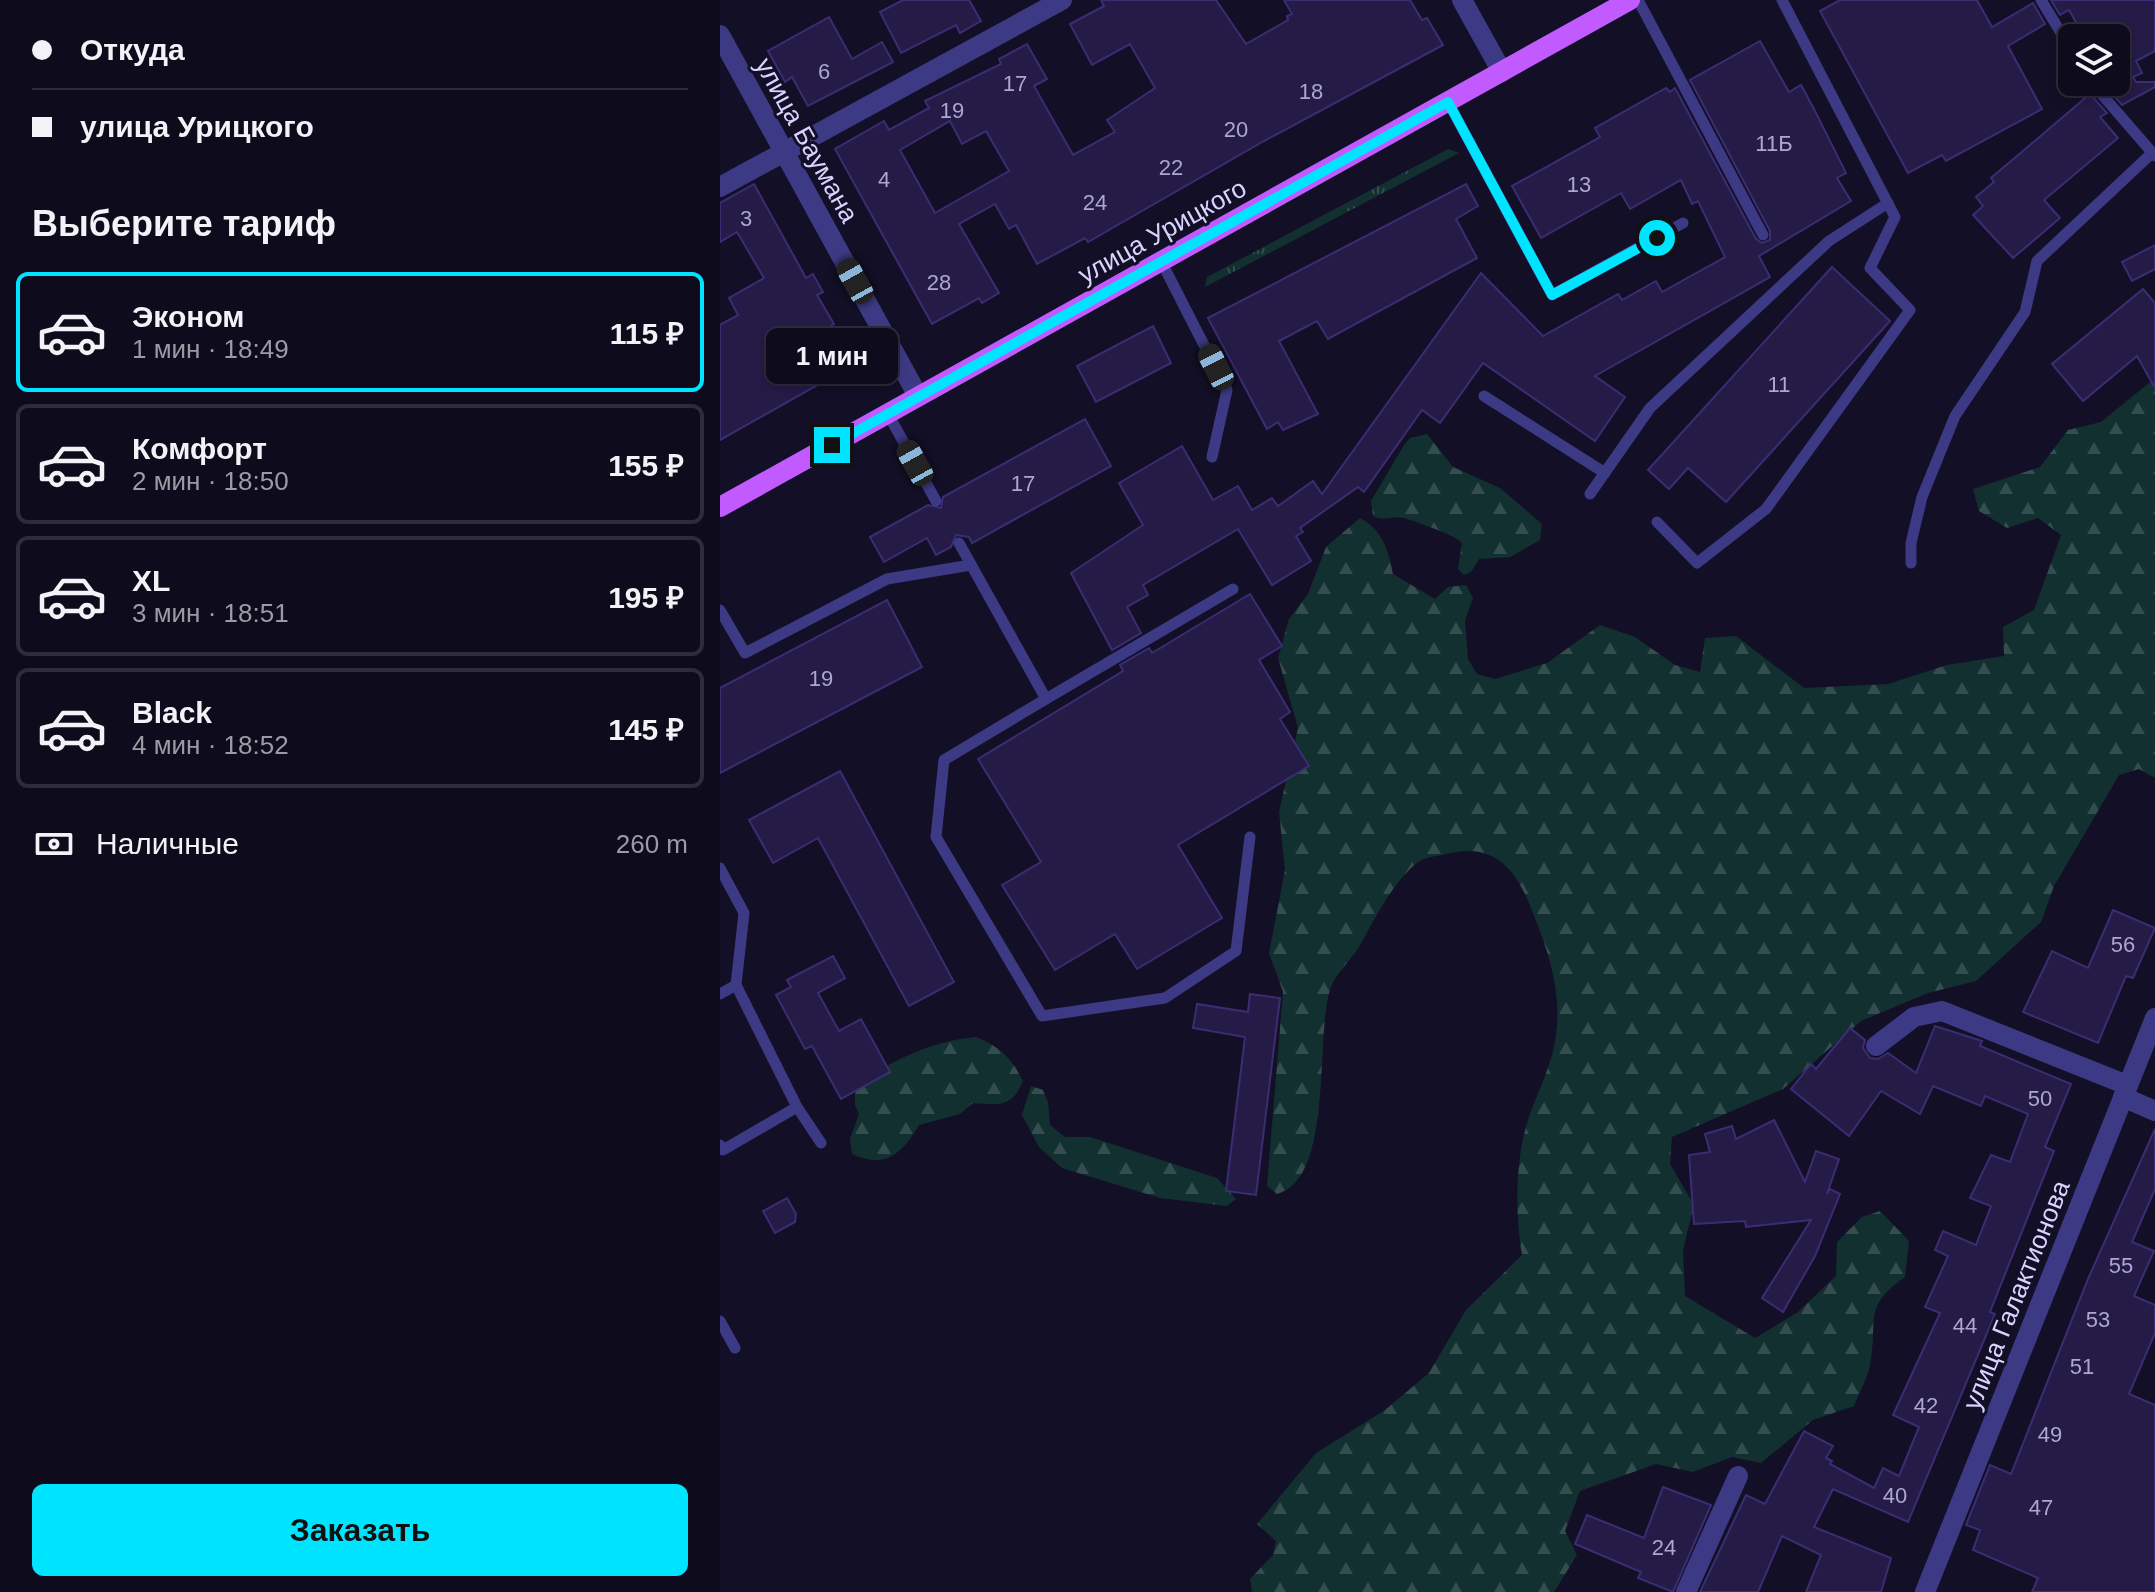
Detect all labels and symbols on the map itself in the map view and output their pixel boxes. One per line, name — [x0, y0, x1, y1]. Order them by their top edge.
street label: улица Баумана — [749, 52, 865, 228]
house number: 6 — [818, 59, 830, 84]
house number: 17 — [1003, 71, 1027, 96]
house number: 18 — [1299, 79, 1323, 104]
house number: 19 — [940, 98, 964, 123]
house number: 20 — [1224, 117, 1248, 142]
house number: 11Б — [1755, 131, 1793, 156]
house number: 22 — [1159, 155, 1183, 180]
house number: 4 — [878, 167, 890, 192]
street label: улица Урицкого — [1073, 172, 1251, 290]
house number: 13 — [1567, 172, 1591, 197]
house number: 24 — [1083, 190, 1107, 215]
house number: 3 — [740, 206, 752, 231]
route start — [1639, 220, 1675, 256]
car — [833, 254, 877, 308]
house number: 28 — [927, 270, 951, 295]
callout: 1 мин — [766, 329, 898, 385]
car — [1194, 340, 1238, 394]
house number: 11 — [1768, 372, 1790, 397]
route end — [814, 427, 850, 463]
car — [893, 436, 937, 490]
house number: 17 — [1011, 471, 1035, 496]
house number: 19 — [809, 666, 833, 691]
house number: 56 — [2111, 932, 2135, 957]
house number: 50 — [2028, 1086, 2052, 1111]
street label: улица Галактионова — [1956, 1175, 2076, 1414]
house number: 55 — [2109, 1253, 2133, 1278]
house number: 53 — [2086, 1307, 2110, 1332]
house number: 44 — [1953, 1313, 1977, 1338]
house number: 51 — [2070, 1354, 2094, 1379]
house number: 42 — [1914, 1393, 1938, 1418]
house number: 49 — [2038, 1422, 2062, 1447]
house number: 40 — [1883, 1483, 1907, 1508]
house number: 47 — [2029, 1495, 2053, 1520]
house number: 24 — [1652, 1535, 1676, 1560]

